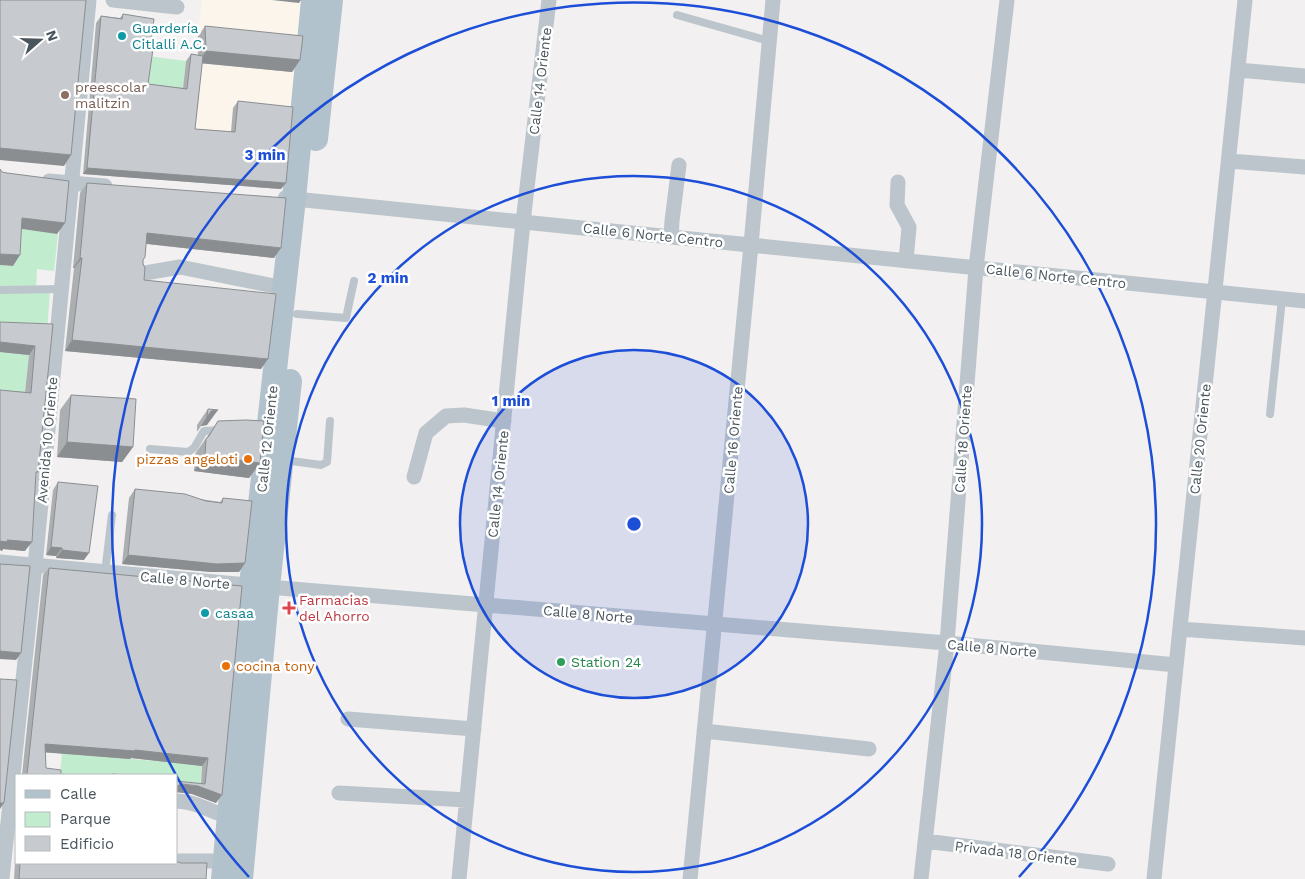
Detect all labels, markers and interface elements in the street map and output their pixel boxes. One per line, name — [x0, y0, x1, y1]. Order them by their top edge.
north arrow — [15, 15, 65, 65]
place label: Guardería Citlalli A.C. — [132, 20, 206, 52]
street label: Calle 14 Oriente — [525, 26, 555, 136]
text: N — [43, 28, 62, 43]
marker: Guardería Citlalli A.C. — [116, 30, 128, 42]
place label: preescolar malitzin — [75, 79, 147, 111]
marker: preescolar malitzin — [59, 89, 71, 101]
text: 3 min — [245, 146, 285, 164]
street label: Calle 6 Norte Centro — [582, 220, 724, 250]
street label: Calle 6 Norte Centro — [985, 261, 1127, 291]
text: 2 min — [367, 269, 409, 287]
street label: Avenida 10 Oriente — [34, 376, 60, 504]
street label: Calle 20 Oriente — [1186, 383, 1214, 495]
street label: Calle 12 Oriente — [253, 385, 281, 493]
street label: Calle 18 Oriente — [951, 385, 975, 493]
street label: Calle 16 Oriente — [720, 386, 746, 494]
text: 1 min — [492, 392, 530, 410]
street label: Calle 14 Oriente — [484, 430, 512, 538]
place label: pizzas angeloti — [136, 451, 238, 467]
marker: pizzas angeloti — [242, 453, 254, 465]
centre of rings — [625, 515, 643, 533]
street label: Calle 8 Norte — [139, 568, 231, 592]
place label: Farmacias del Ahorro — [299, 592, 370, 624]
marker: Farmacias del Ahorro — [283, 602, 295, 614]
street label: Calle 8 Norte — [542, 602, 634, 626]
place label: casaa — [215, 605, 254, 621]
marker: casaa — [199, 607, 211, 619]
street label: Calle 8 Norte — [946, 636, 1038, 660]
place label: Station 24 — [571, 654, 641, 670]
marker: Station 24 — [555, 656, 567, 668]
place label: cocina tony — [236, 658, 315, 674]
marker: cocina tony — [220, 660, 232, 672]
legend — [15, 774, 178, 864]
text: Calle — [60, 785, 97, 803]
text: Parque — [60, 810, 111, 828]
text: Edificio — [60, 835, 114, 853]
street label: Privada 18 Oriente — [954, 838, 1078, 868]

